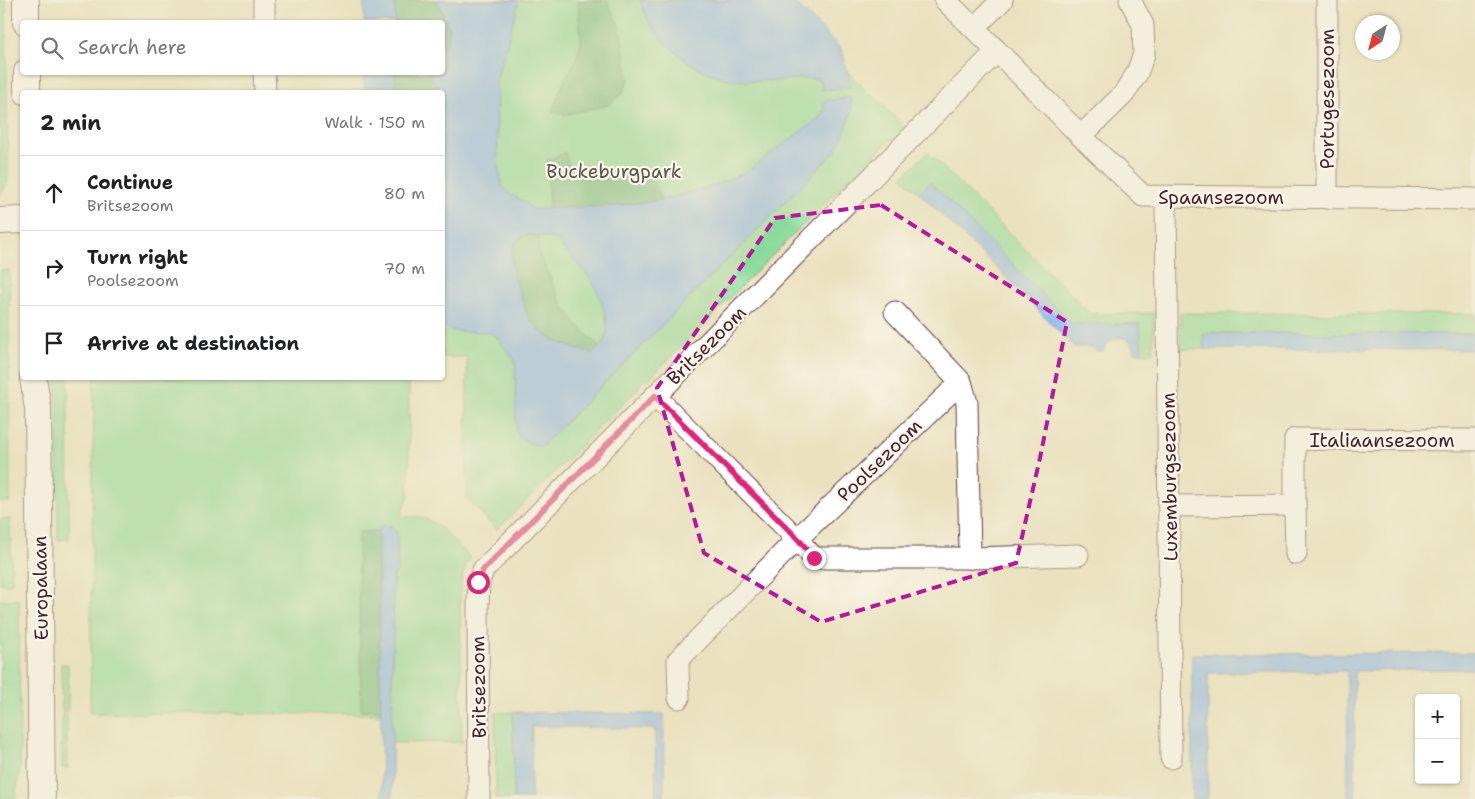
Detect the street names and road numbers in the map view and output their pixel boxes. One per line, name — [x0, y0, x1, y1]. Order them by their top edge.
street label: Portugesezoom — [1315, 29, 1340, 169]
street label: Spaansezoom — [1158, 185, 1284, 210]
street label: Britsezoom — [661, 300, 751, 390]
street label: Luxemburgsezoom — [1156, 392, 1183, 562]
street label: Poolsezoom — [832, 414, 927, 507]
street label: Italiaansezoom — [1309, 428, 1455, 453]
street label: Europalaan — [27, 535, 54, 641]
street label: Britsezoom — [465, 635, 492, 739]

